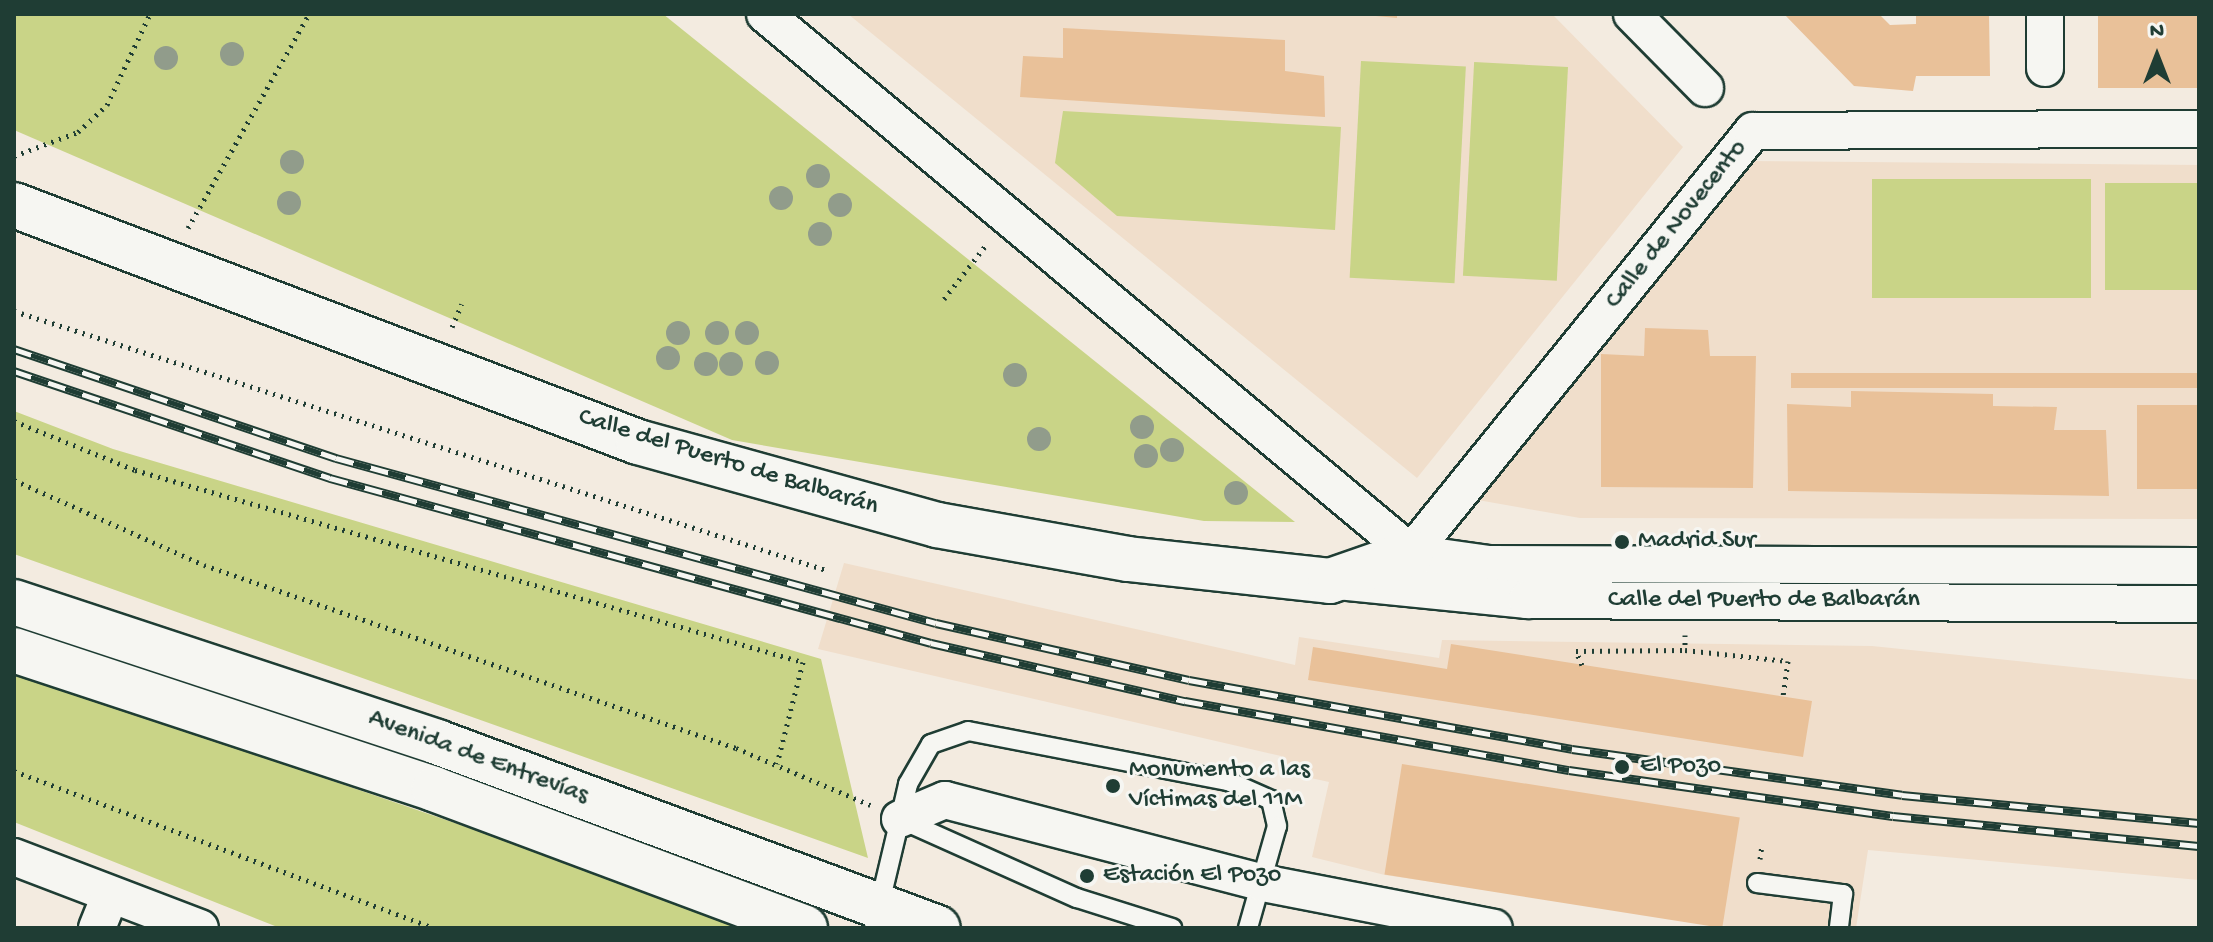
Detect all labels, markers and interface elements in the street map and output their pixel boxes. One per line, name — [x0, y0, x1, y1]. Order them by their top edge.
north arrow — [2117, 16, 2197, 96]
text: N — [2150, 19, 2164, 45]
street label: Calle de Novecento — [1599, 134, 1755, 316]
street label: Calle del Puerto de Balbarán — [574, 402, 882, 524]
place label: Madrid Sur — [1638, 526, 1755, 558]
marker: Madrid Sur — [1613, 533, 1631, 551]
street label: Calle del Puerto de Balbarán — [1608, 585, 1920, 617]
street label: Avenida de Entrevías — [364, 704, 592, 812]
place label: El Pozo — [1640, 751, 1721, 783]
place label: Monumento a las Víctimas del 11M — [1129, 755, 1310, 816]
marker: El Pozo — [1611, 756, 1633, 778]
marker: Monumento a las Víctimas del 11M — [1104, 777, 1122, 795]
place label: Estación El Pozo — [1103, 860, 1281, 892]
marker: Estación El Pozo — [1078, 867, 1096, 885]

